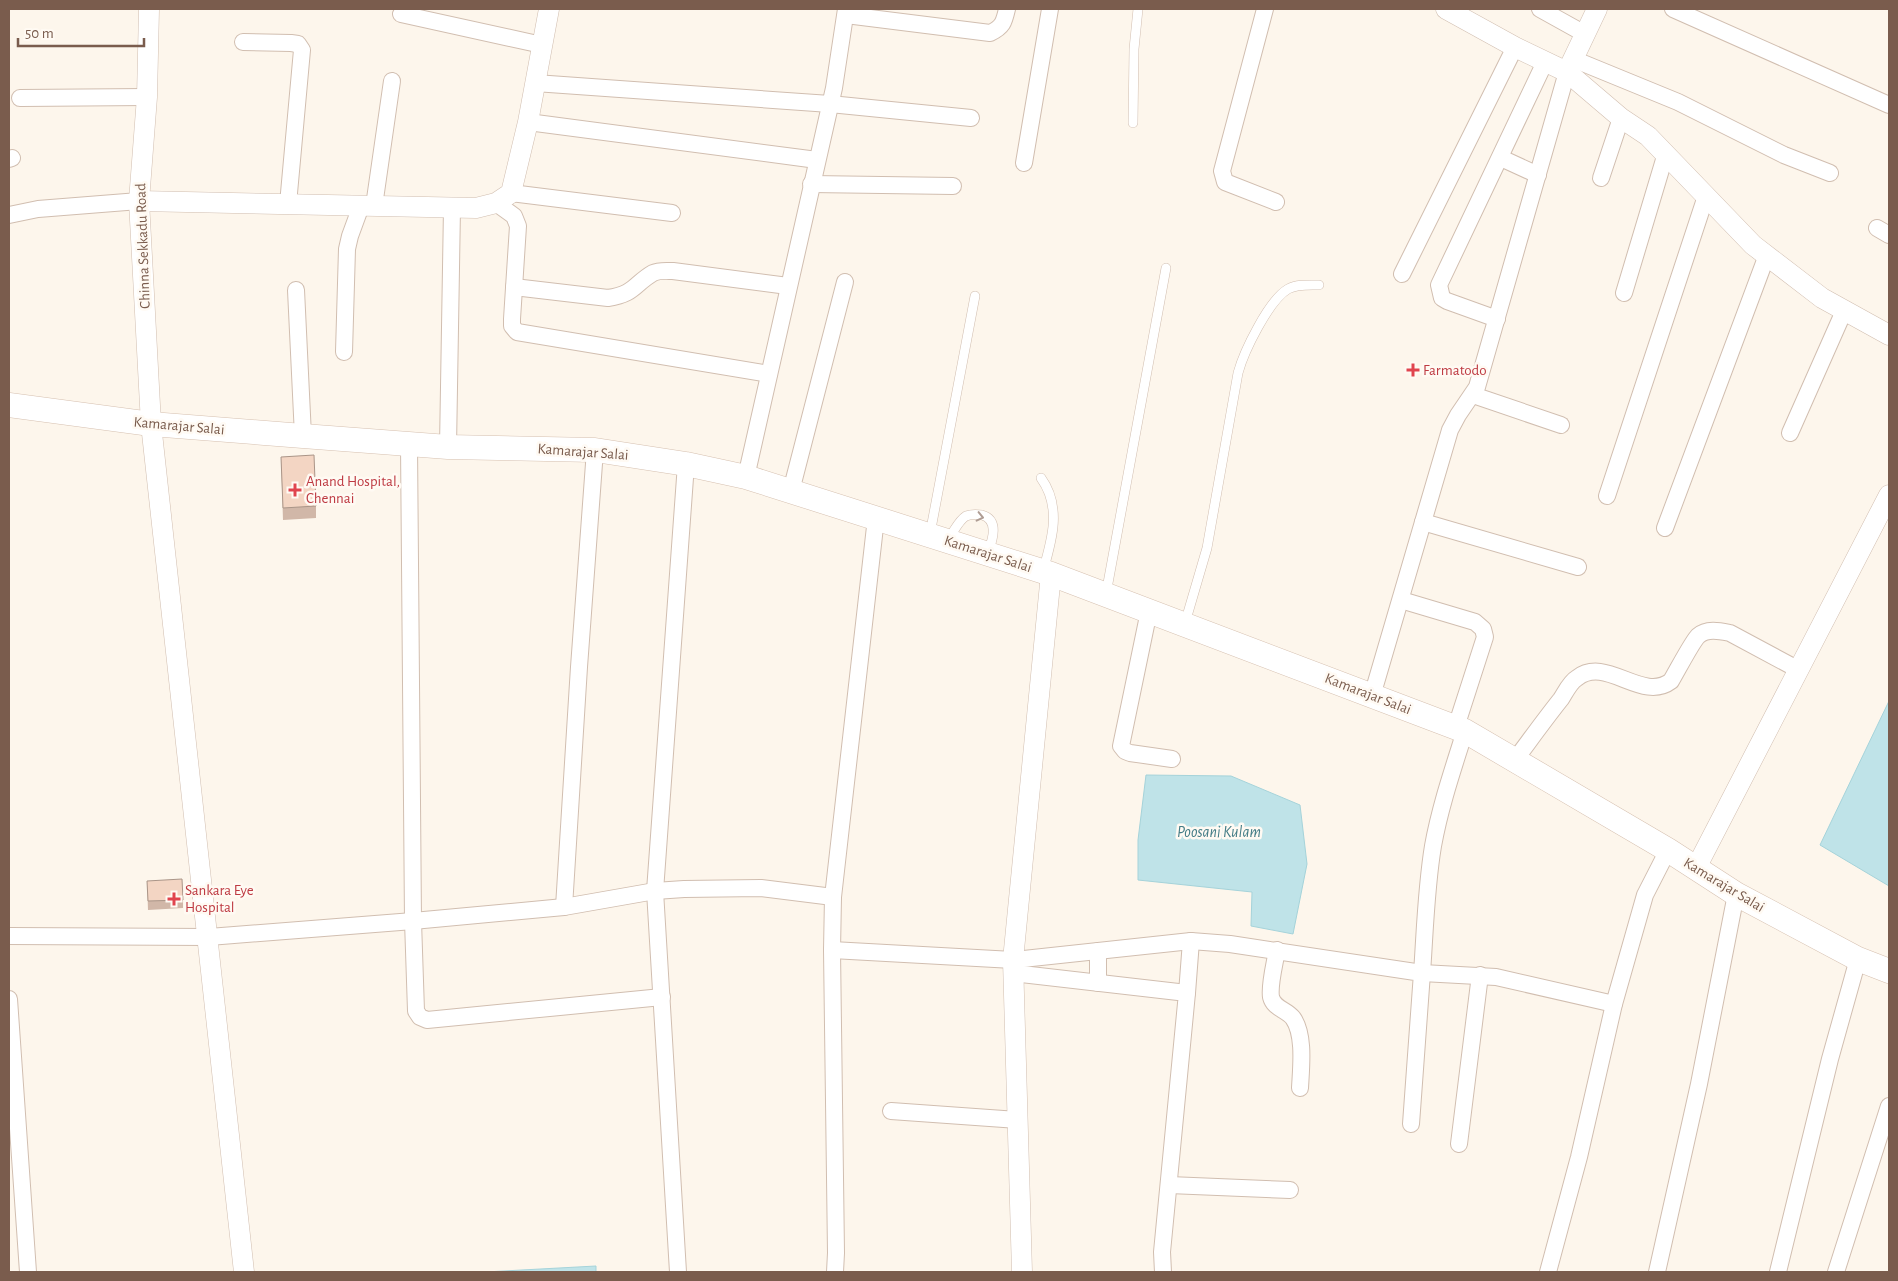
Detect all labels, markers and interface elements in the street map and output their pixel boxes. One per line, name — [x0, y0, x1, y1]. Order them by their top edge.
scale bar — [18, 15, 144, 47]
text: 50 m — [25, 26, 54, 41]
street label: Chinna Sekkadu Road — [133, 183, 153, 309]
place label: Farmatodo — [1423, 363, 1487, 378]
marker: Farmatodo — [1407, 364, 1419, 376]
street label: Kamarajar Salai — [133, 415, 225, 437]
street label: Kamarajar Salai — [537, 441, 629, 463]
place label: Anand Hospital, Chennai — [306, 474, 400, 506]
marker: Anand Hospital, Chennai — [288, 483, 302, 497]
one-way arrow — [976, 511, 985, 521]
street label: Kamarajar Salai — [942, 533, 1034, 575]
street label: Kamarajar Salai — [1323, 671, 1413, 717]
water label: Poosani Kulam — [1177, 824, 1261, 840]
street label: Kamarajar Salai — [1681, 855, 1767, 915]
place label: Sankara Eye Hospital — [185, 883, 254, 915]
marker: Sankara Eye Hospital — [167, 892, 181, 906]

